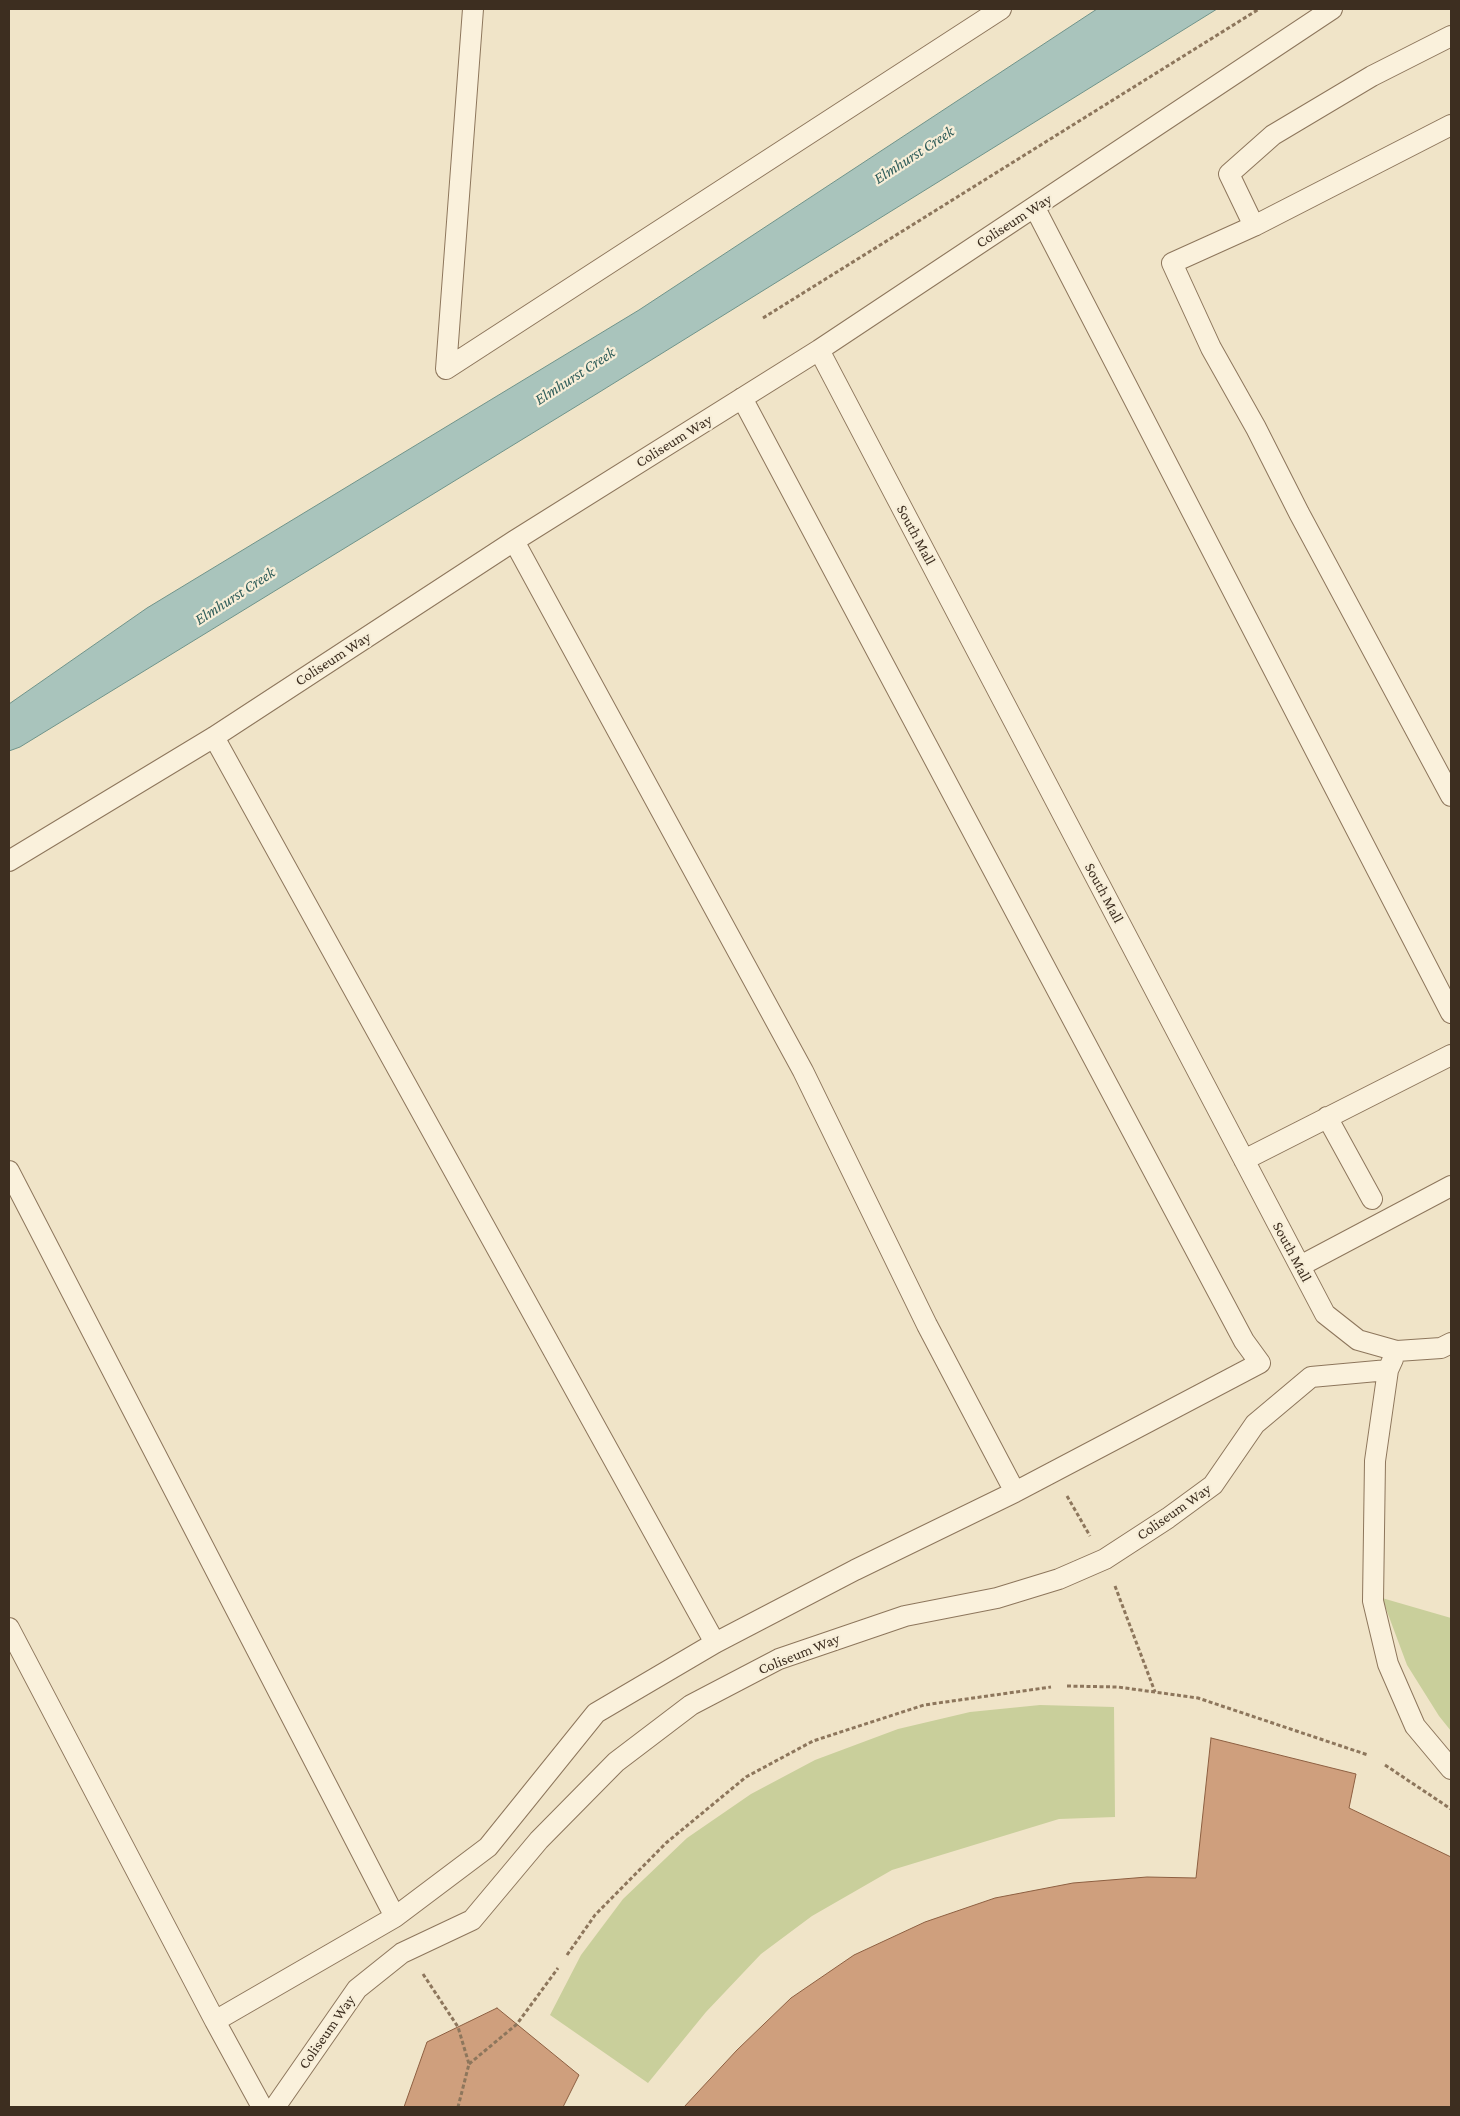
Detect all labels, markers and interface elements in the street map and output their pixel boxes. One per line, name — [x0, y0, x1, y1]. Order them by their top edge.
water label: Elmhurst Creek — [870, 122, 958, 188]
street label: Coliseum Way — [973, 190, 1055, 252]
water label: Elmhurst Creek — [531, 343, 619, 409]
street label: Coliseum Way — [633, 411, 715, 471]
street label: South Mall — [893, 502, 939, 568]
water label: Elmhurst Creek — [191, 563, 279, 629]
street label: Coliseum Way — [292, 628, 374, 690]
street label: South Mall — [1081, 860, 1127, 926]
street label: South Mall — [1269, 1219, 1315, 1285]
street label: Coliseum Way — [1134, 1480, 1214, 1544]
street label: Coliseum Way — [756, 1629, 842, 1679]
street label: Coliseum Way — [295, 1992, 359, 2072]

